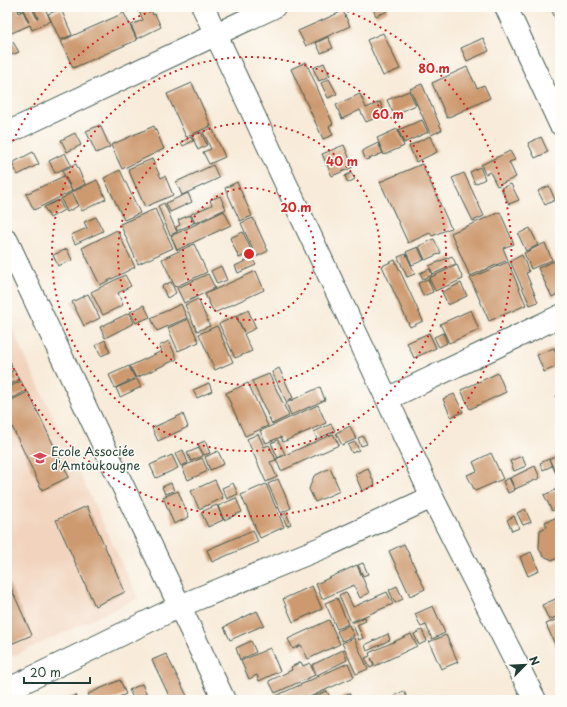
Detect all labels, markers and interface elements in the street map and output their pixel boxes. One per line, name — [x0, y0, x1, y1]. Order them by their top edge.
text: 80 m — [418, 59, 450, 77]
text: 60 m — [372, 105, 404, 123]
text: 40 m — [326, 152, 358, 170]
text: 20 m — [280, 198, 312, 216]
centre of rings — [242, 247, 256, 261]
place label: Ecole Associée d'Amtoukougne — [51, 442, 140, 474]
school or university icon: Ecole Associée d'Amtoukougne — [32, 450, 48, 466]
north arrow — [505, 645, 545, 685]
text: N — [525, 653, 544, 668]
scale bar — [24, 659, 90, 685]
text: 20 m — [30, 663, 61, 681]

